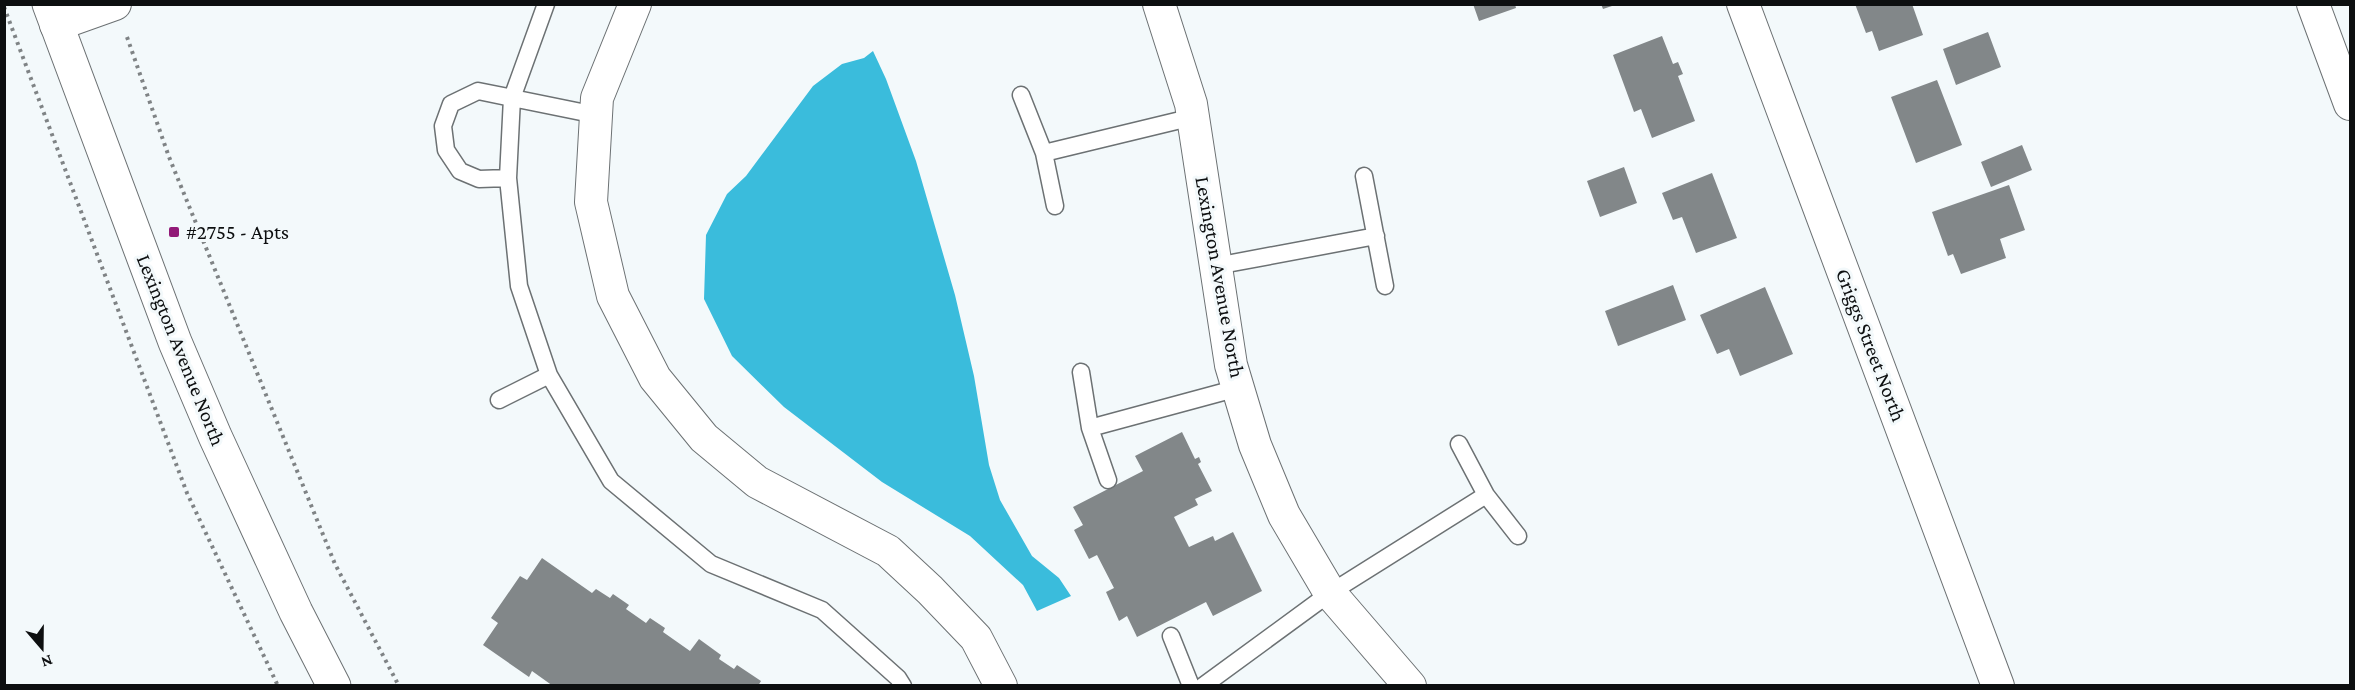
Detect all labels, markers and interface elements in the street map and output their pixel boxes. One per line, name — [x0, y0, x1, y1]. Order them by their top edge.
street label: Lexington Avenue North — [1190, 174, 1250, 380]
place label: #2755 - Apts — [186, 220, 289, 244]
marker: #2755 - Apts — [167, 225, 181, 239]
street label: Lexington Avenue North — [132, 251, 230, 449]
street label: Griggs Street North — [1831, 265, 1911, 425]
north arrow — [12, 618, 72, 678]
text: N — [39, 652, 55, 672]

